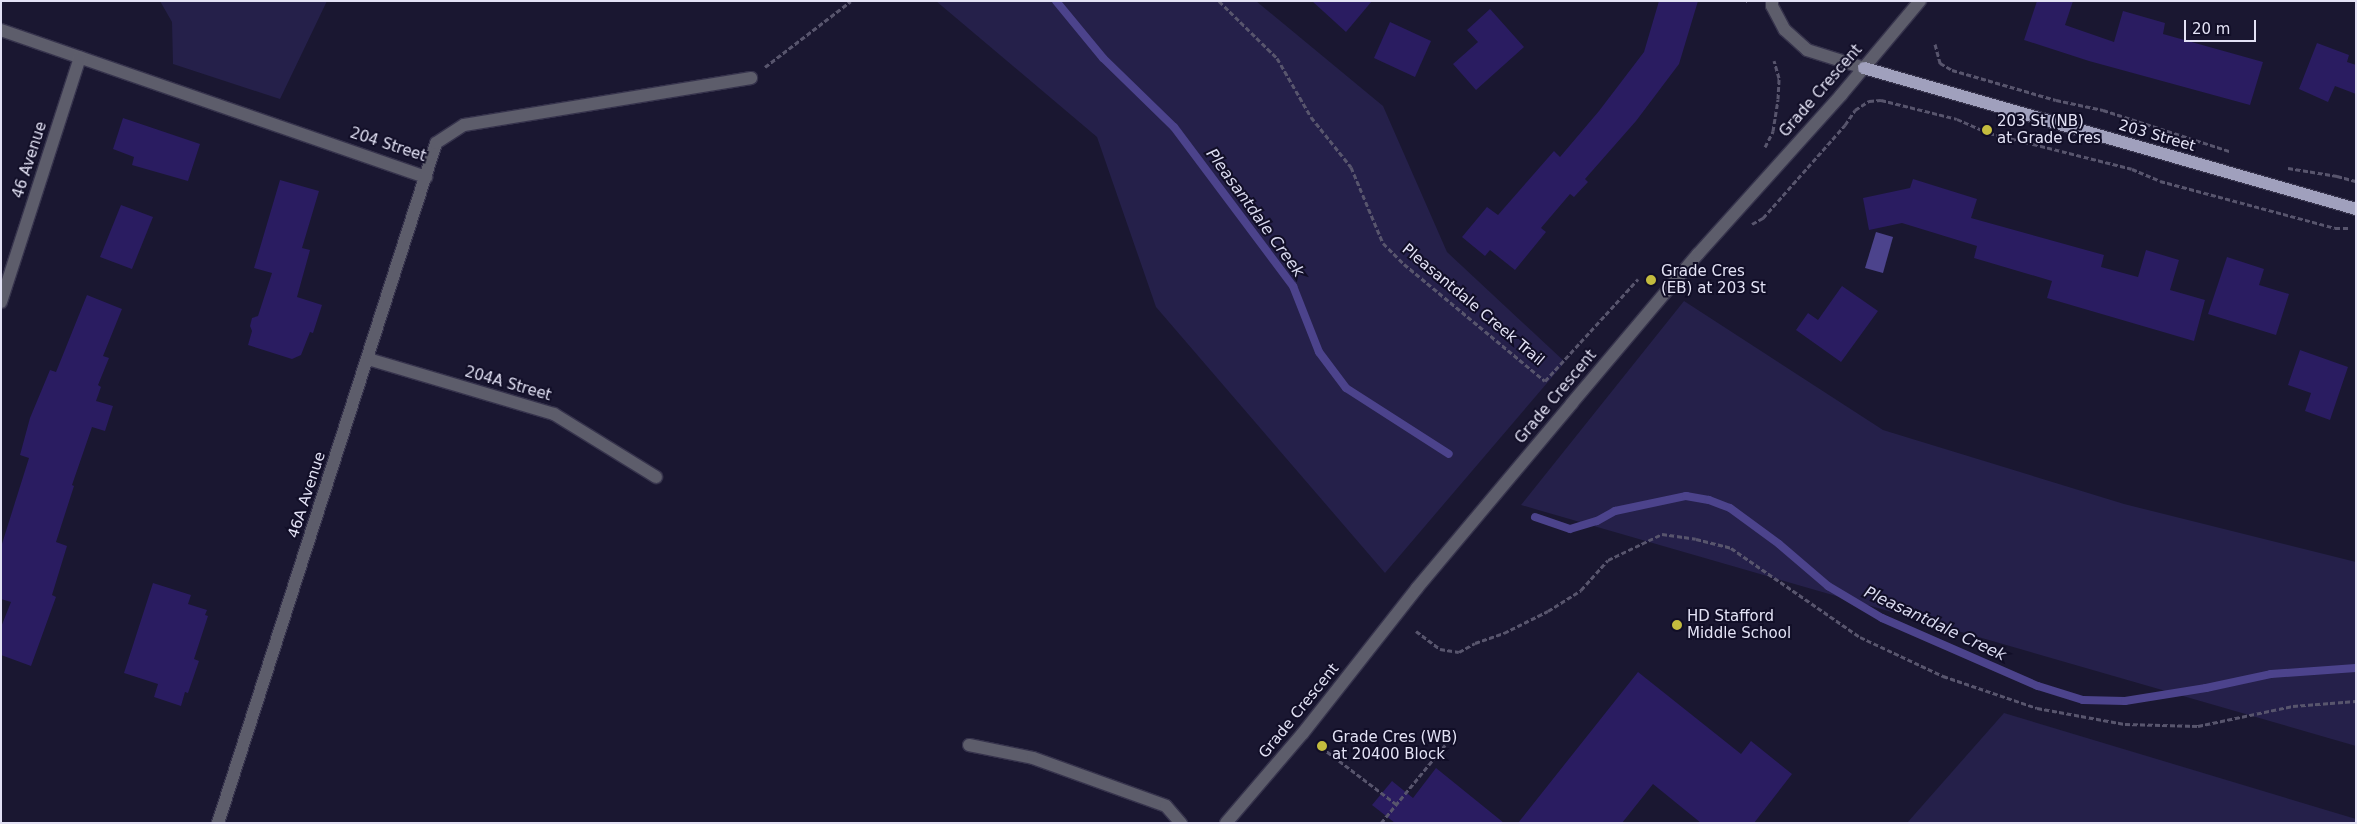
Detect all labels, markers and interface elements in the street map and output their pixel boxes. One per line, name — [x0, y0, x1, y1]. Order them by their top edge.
scale bar — [2187, 10, 2260, 42]
text: 20 m — [2192, 20, 2230, 38]
street label: Grade Crescent — [1776, 41, 1866, 141]
place label: 203 St (NB) at Grade Cres — [1997, 112, 2101, 147]
street label: 203 Street — [2117, 116, 2197, 156]
street label: 46 Avenue — [9, 119, 51, 201]
street label: 204 Street — [348, 124, 428, 166]
marker: 203 St (NB) at Grade Cres — [1981, 124, 1993, 136]
water label: Pleasantdale Creek — [1202, 145, 1308, 281]
street label: Pleasantdale Creek Trail — [1398, 240, 1548, 370]
place label: Grade Cres (EB) at 203 St — [1661, 262, 1766, 297]
marker: Grade Cres (EB) at 203 St — [1645, 274, 1657, 286]
street label: Grade Crescent — [1512, 347, 1600, 447]
street label: 204A Street — [463, 363, 553, 405]
street label: 46A Avenue — [285, 449, 329, 541]
water label: Pleasantdale Creek — [1861, 583, 2009, 665]
place label: HD Stafford Middle School — [1687, 607, 1791, 642]
marker: HD Stafford Middle School — [1671, 619, 1683, 631]
street label: Grade Crescent — [1255, 660, 1343, 762]
place label: Grade Cres (WB) at 20400 Block — [1332, 728, 1457, 763]
marker: Grade Cres (WB) at 20400 Block — [1316, 740, 1328, 752]

